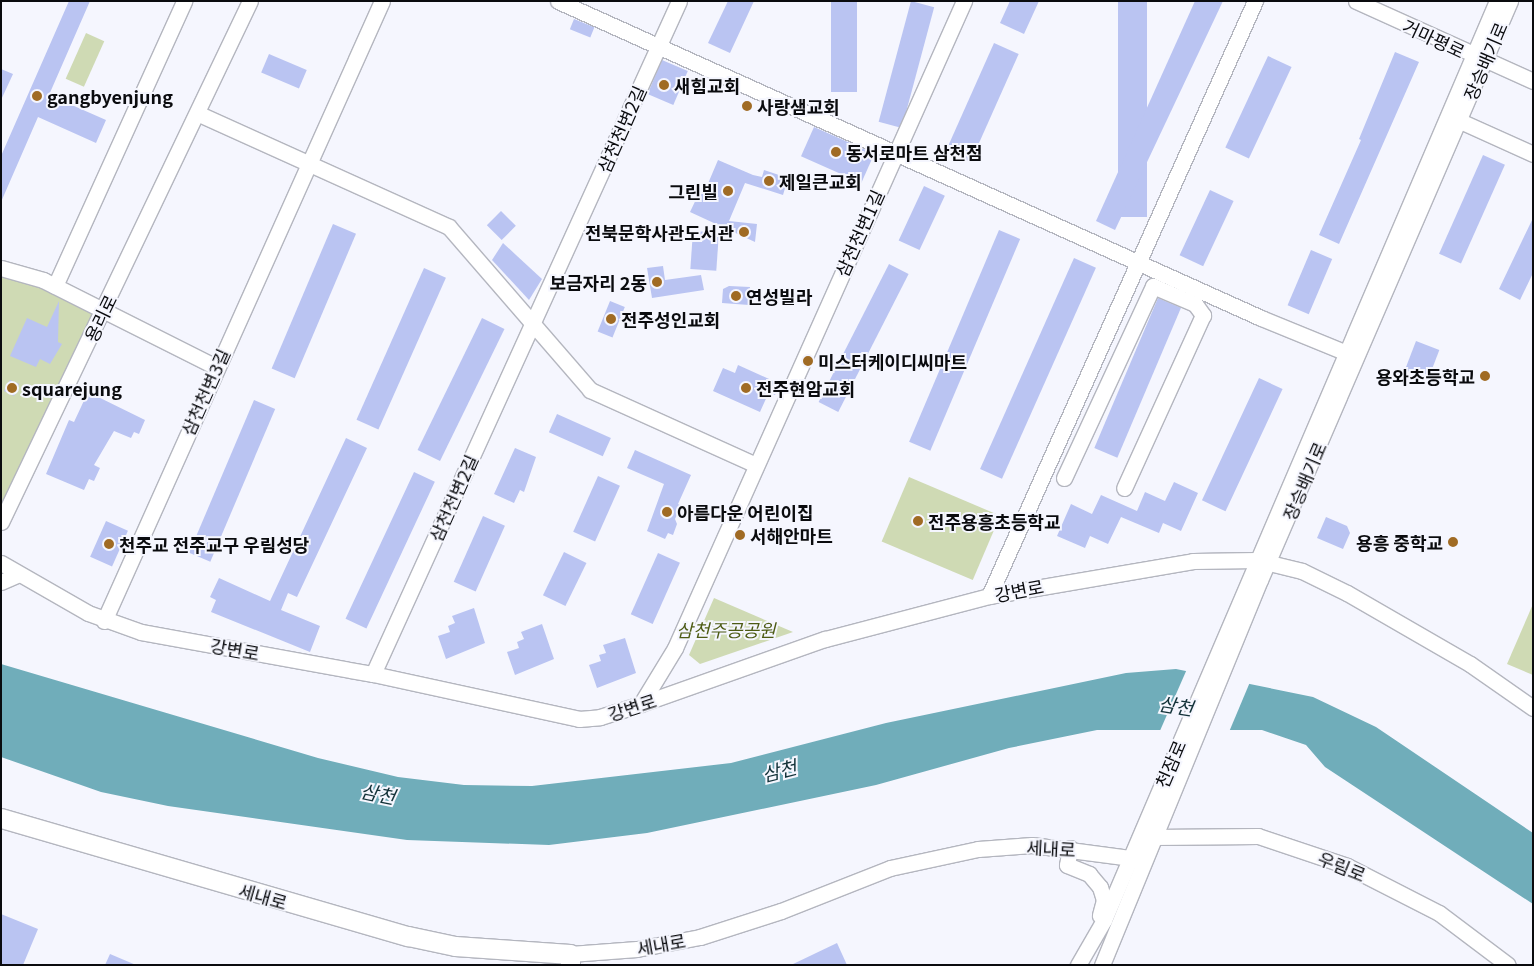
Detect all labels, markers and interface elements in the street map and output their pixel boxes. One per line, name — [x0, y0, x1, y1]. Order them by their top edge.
street label: 거마평로 — [1399, 14, 1469, 62]
street label: 장승배기로 — [1459, 19, 1511, 103]
place label: 새힘교회 — [674, 74, 740, 96]
marker: 새힘교회 — [658, 79, 670, 91]
street label: 삼천천변2길 — [592, 82, 650, 176]
place label: gangbyenjung — [47, 85, 173, 107]
marker: gangbyenjung — [31, 90, 43, 102]
place label: 사랑샘교회 — [757, 95, 840, 117]
marker: 사랑샘교회 — [741, 100, 753, 112]
place label: 동서로마트 삼천점 — [846, 141, 983, 163]
marker: 동서로마트 삼천점 — [830, 146, 842, 158]
place label: 제일큰교회 — [779, 170, 862, 192]
marker: 제일큰교회 — [763, 175, 775, 187]
place label: 그린빌 — [668, 180, 718, 202]
marker: 그린빌 — [722, 185, 734, 197]
street label: 삼천천변1길 — [830, 186, 888, 280]
place label: 전북문학사관도서관 — [585, 221, 734, 243]
marker: 전북문학사관도서관 — [738, 226, 750, 238]
place label: 보금자리 2동 — [549, 271, 647, 293]
marker: 보금자리 2동 — [651, 276, 663, 288]
place label: 연성빌라 — [746, 285, 812, 307]
marker: 연성빌라 — [730, 290, 742, 302]
street label: 용리로 — [79, 291, 121, 345]
place label: 전주성인교회 — [621, 308, 720, 330]
marker: 전주성인교회 — [605, 313, 617, 325]
street label: 삼천천변3길 — [176, 345, 234, 439]
place label: 미스터케이디씨마트 — [818, 350, 967, 372]
marker: 미스터케이디씨마트 — [802, 355, 814, 367]
place label: 용와초등학교 — [1376, 365, 1475, 387]
marker: 용와초등학교 — [1479, 370, 1491, 382]
place label: squarejung — [22, 377, 122, 399]
place label: 전주현암교회 — [756, 377, 855, 399]
marker: squarejung — [6, 382, 18, 394]
marker: 전주현암교회 — [740, 382, 752, 394]
street label: 장승배기로 — [1278, 439, 1330, 523]
street label: 삼천천변2길 — [424, 451, 482, 545]
place label: 아름다운 어린이집 — [677, 501, 814, 523]
marker: 아름다운 어린이집 — [661, 506, 673, 518]
place label: 전주용흥초등학교 — [928, 510, 1060, 532]
marker: 전주용흥초등학교 — [912, 515, 924, 527]
place label: 서해안마트 — [750, 524, 833, 546]
marker: 서해안마트 — [734, 529, 746, 541]
place label: 용흥 중학교 — [1356, 531, 1443, 553]
place label: 천주교 전주교구 우림성당 — [119, 533, 309, 555]
marker: 용흥 중학교 — [1447, 536, 1459, 548]
marker: 천주교 전주교구 우림성당 — [103, 538, 115, 550]
street label: 강변로 — [993, 575, 1045, 605]
park label: 삼천주공공원 — [676, 618, 776, 640]
street label: 강변로 — [209, 634, 261, 664]
street label: 강변로 — [605, 689, 659, 725]
water label: 삼천 — [1157, 691, 1195, 719]
street label: 천잠로 — [1150, 737, 1190, 791]
water label: 삼천 — [759, 755, 799, 785]
water label: 삼천 — [359, 778, 397, 808]
street label: 세내로 — [1026, 836, 1076, 860]
street label: 우림로 — [1315, 847, 1369, 885]
street label: 세내로 — [236, 879, 290, 913]
street label: 세내로 — [635, 929, 687, 959]

